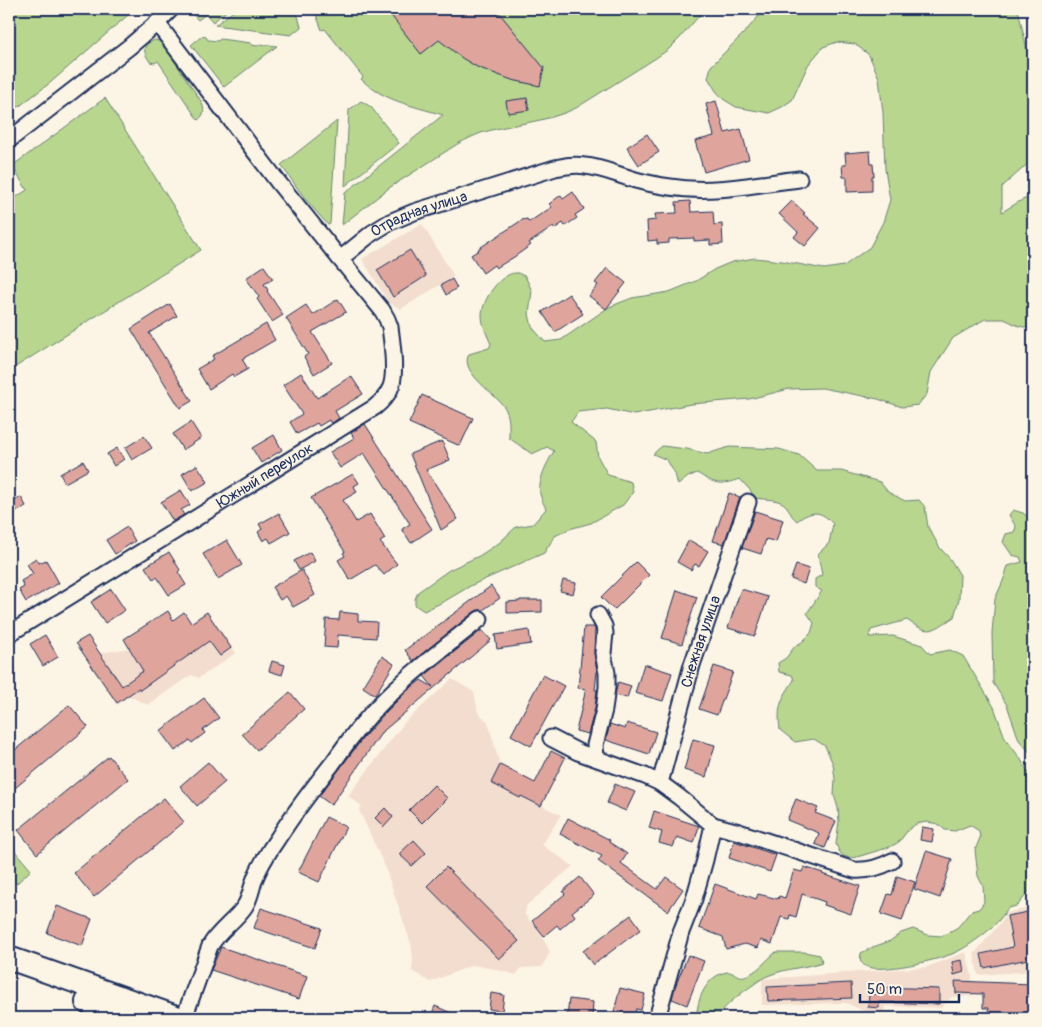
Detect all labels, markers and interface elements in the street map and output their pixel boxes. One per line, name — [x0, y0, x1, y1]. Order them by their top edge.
street label: Отрадная улица — [367, 186, 470, 241]
street label: Южный переулок — [213, 438, 317, 512]
street label: Снежная улица — [677, 593, 725, 690]
scale bar — [860, 972, 958, 1004]
text: 50 m — [867, 980, 902, 999]

